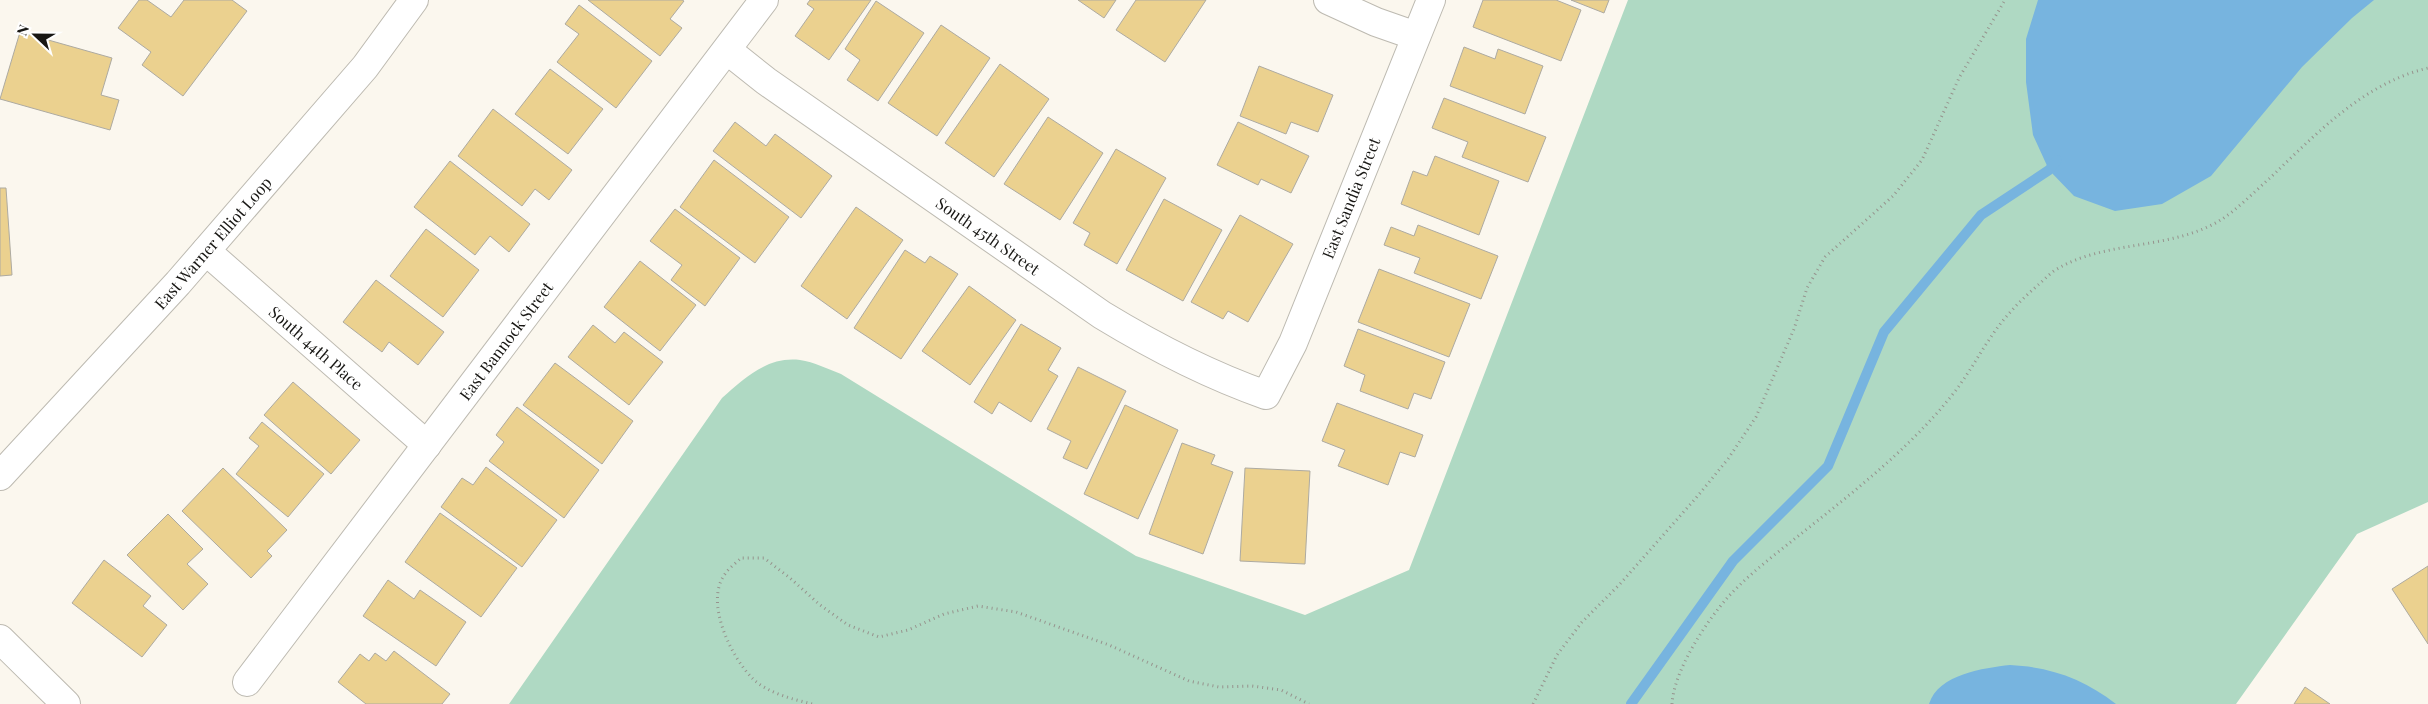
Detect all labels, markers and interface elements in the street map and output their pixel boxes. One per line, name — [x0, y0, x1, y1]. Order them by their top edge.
north arrow — [10, 10, 60, 60]
text: N — [12, 22, 33, 38]
street label: East Sandia Street — [1317, 134, 1385, 262]
street label: East Warner Elliot Loop — [149, 172, 276, 313]
street label: South 45th Street — [932, 192, 1045, 279]
street label: East Bannock Street — [454, 277, 557, 404]
street label: South 44th Place — [265, 301, 368, 394]

